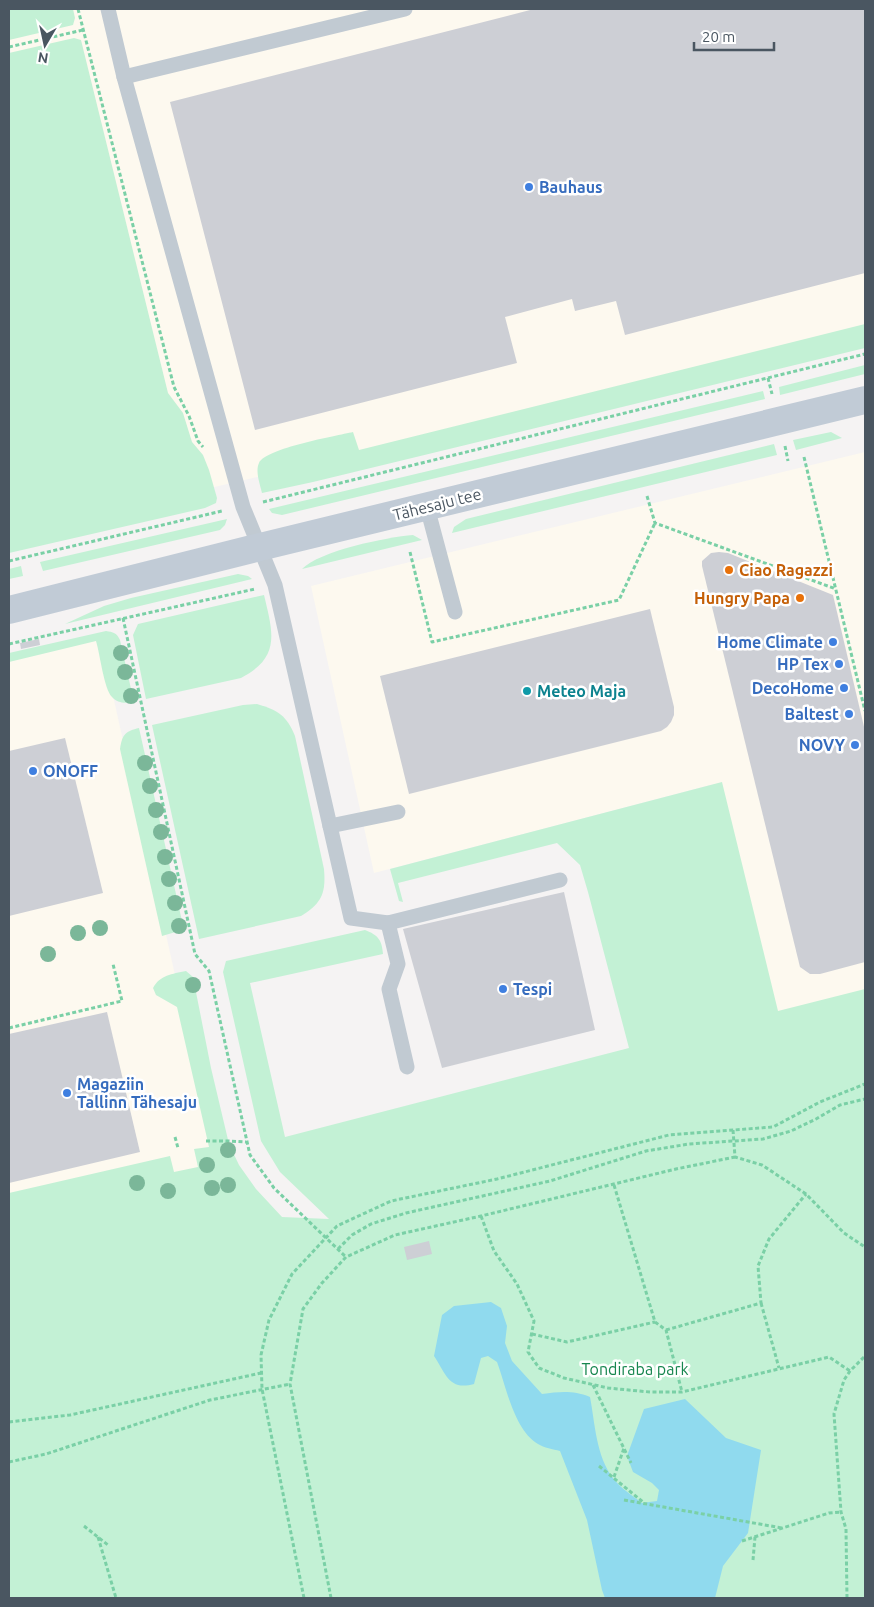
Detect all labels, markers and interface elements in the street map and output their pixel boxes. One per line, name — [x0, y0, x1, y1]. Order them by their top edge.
north arrow — [20, 20, 70, 70]
scale bar — [694, 20, 774, 52]
text: 20 m — [702, 28, 735, 45]
text: N — [37, 49, 49, 67]
place label: Bauhaus — [539, 178, 603, 196]
marker: Bauhaus — [523, 181, 535, 193]
street label: Tähesaju tee — [391, 484, 483, 524]
place label: Ciao Ragazzi — [739, 561, 833, 579]
marker: Ciao Ragazzi — [723, 564, 735, 576]
place label: Hungry Papa — [694, 589, 790, 607]
marker: Hungry Papa — [794, 592, 806, 604]
place label: Home Climate — [717, 633, 823, 651]
marker: Home Climate — [827, 636, 839, 648]
place label: HP Tex — [777, 655, 829, 673]
marker: HP Tex — [833, 658, 845, 670]
place label: DecoHome — [752, 679, 834, 697]
place label: Meteo Maja — [537, 682, 626, 700]
marker: DecoHome — [838, 682, 850, 694]
marker: Meteo Maja — [521, 685, 533, 697]
place label: Baltest — [785, 705, 839, 723]
marker: Baltest — [843, 708, 855, 720]
place label: NOVY — [799, 736, 846, 754]
marker: NOVY — [849, 739, 861, 751]
place label: ONOFF — [43, 762, 98, 780]
marker: ONOFF — [27, 765, 39, 777]
place label: Tespi — [513, 980, 552, 998]
marker: Tespi — [497, 983, 509, 995]
place label: Magaziin Tallinn Tähesaju — [77, 1075, 197, 1111]
marker: Magaziin Tallinn Tähesaju — [61, 1087, 73, 1099]
park label: Tondiraba park — [581, 1360, 689, 1378]

